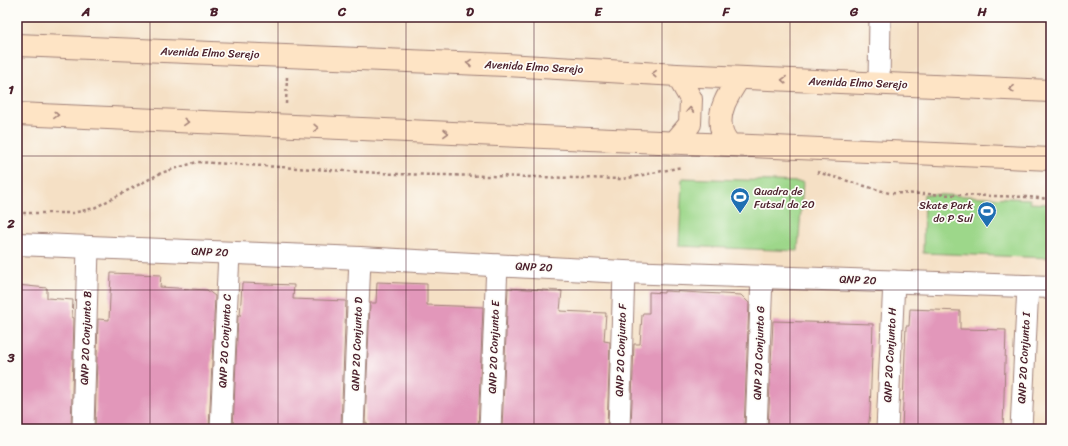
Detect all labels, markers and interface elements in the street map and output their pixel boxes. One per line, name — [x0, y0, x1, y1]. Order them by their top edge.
text: A — [81, 0, 90, 23]
text: B — [210, 0, 219, 23]
text: C — [337, 0, 347, 23]
text: D — [466, 0, 474, 23]
text: E — [594, 0, 603, 23]
text: F — [721, 0, 730, 23]
text: G — [849, 0, 859, 23]
text: H — [976, 0, 987, 23]
street label: Avenida Elmo Serejo — [159, 42, 260, 64]
street label: Avenida Elmo Serejo — [483, 55, 584, 79]
one-way arrow — [466, 59, 472, 68]
one-way arrow — [651, 69, 657, 78]
street label: Avenida Elmo Serejo — [807, 72, 908, 94]
one-way arrow — [781, 75, 787, 84]
text: 1 — [8, 78, 14, 101]
one-way arrow — [1009, 85, 1015, 94]
one-way arrow — [686, 107, 695, 113]
one-way arrow — [53, 111, 59, 120]
one-way arrow — [183, 117, 189, 126]
one-way arrow — [313, 124, 319, 132]
one-way arrow — [443, 129, 449, 138]
place label: Quadra de Futsal da 20 — [754, 182, 815, 214]
sports icon: Quadra de Futsal da 20 — [729, 186, 751, 214]
place label: Skate Park do P Sul — [919, 196, 974, 228]
sports icon: Skate Park do P Sul — [976, 200, 998, 228]
text: 2 — [6, 212, 15, 235]
street label: QNP 20 — [191, 242, 229, 262]
street label: QNP 20 — [515, 257, 553, 277]
street label: QNP 20 — [839, 270, 877, 290]
street label: QNP 20 Conjunto B — [75, 291, 97, 385]
street label: QNP 20 Conjunto C — [213, 293, 237, 388]
street label: QNP 20 Conjunto D — [346, 296, 368, 391]
street label: QNP 20 Conjunto E — [483, 299, 505, 394]
street label: QNP 20 Conjunto F — [610, 302, 632, 397]
street label: QNP 20 Conjunto G — [748, 306, 770, 400]
street label: QNP 20 Conjunto H — [878, 307, 902, 403]
street label: QNP 20 Conjunto I — [1012, 311, 1036, 404]
text: 3 — [6, 346, 15, 369]

